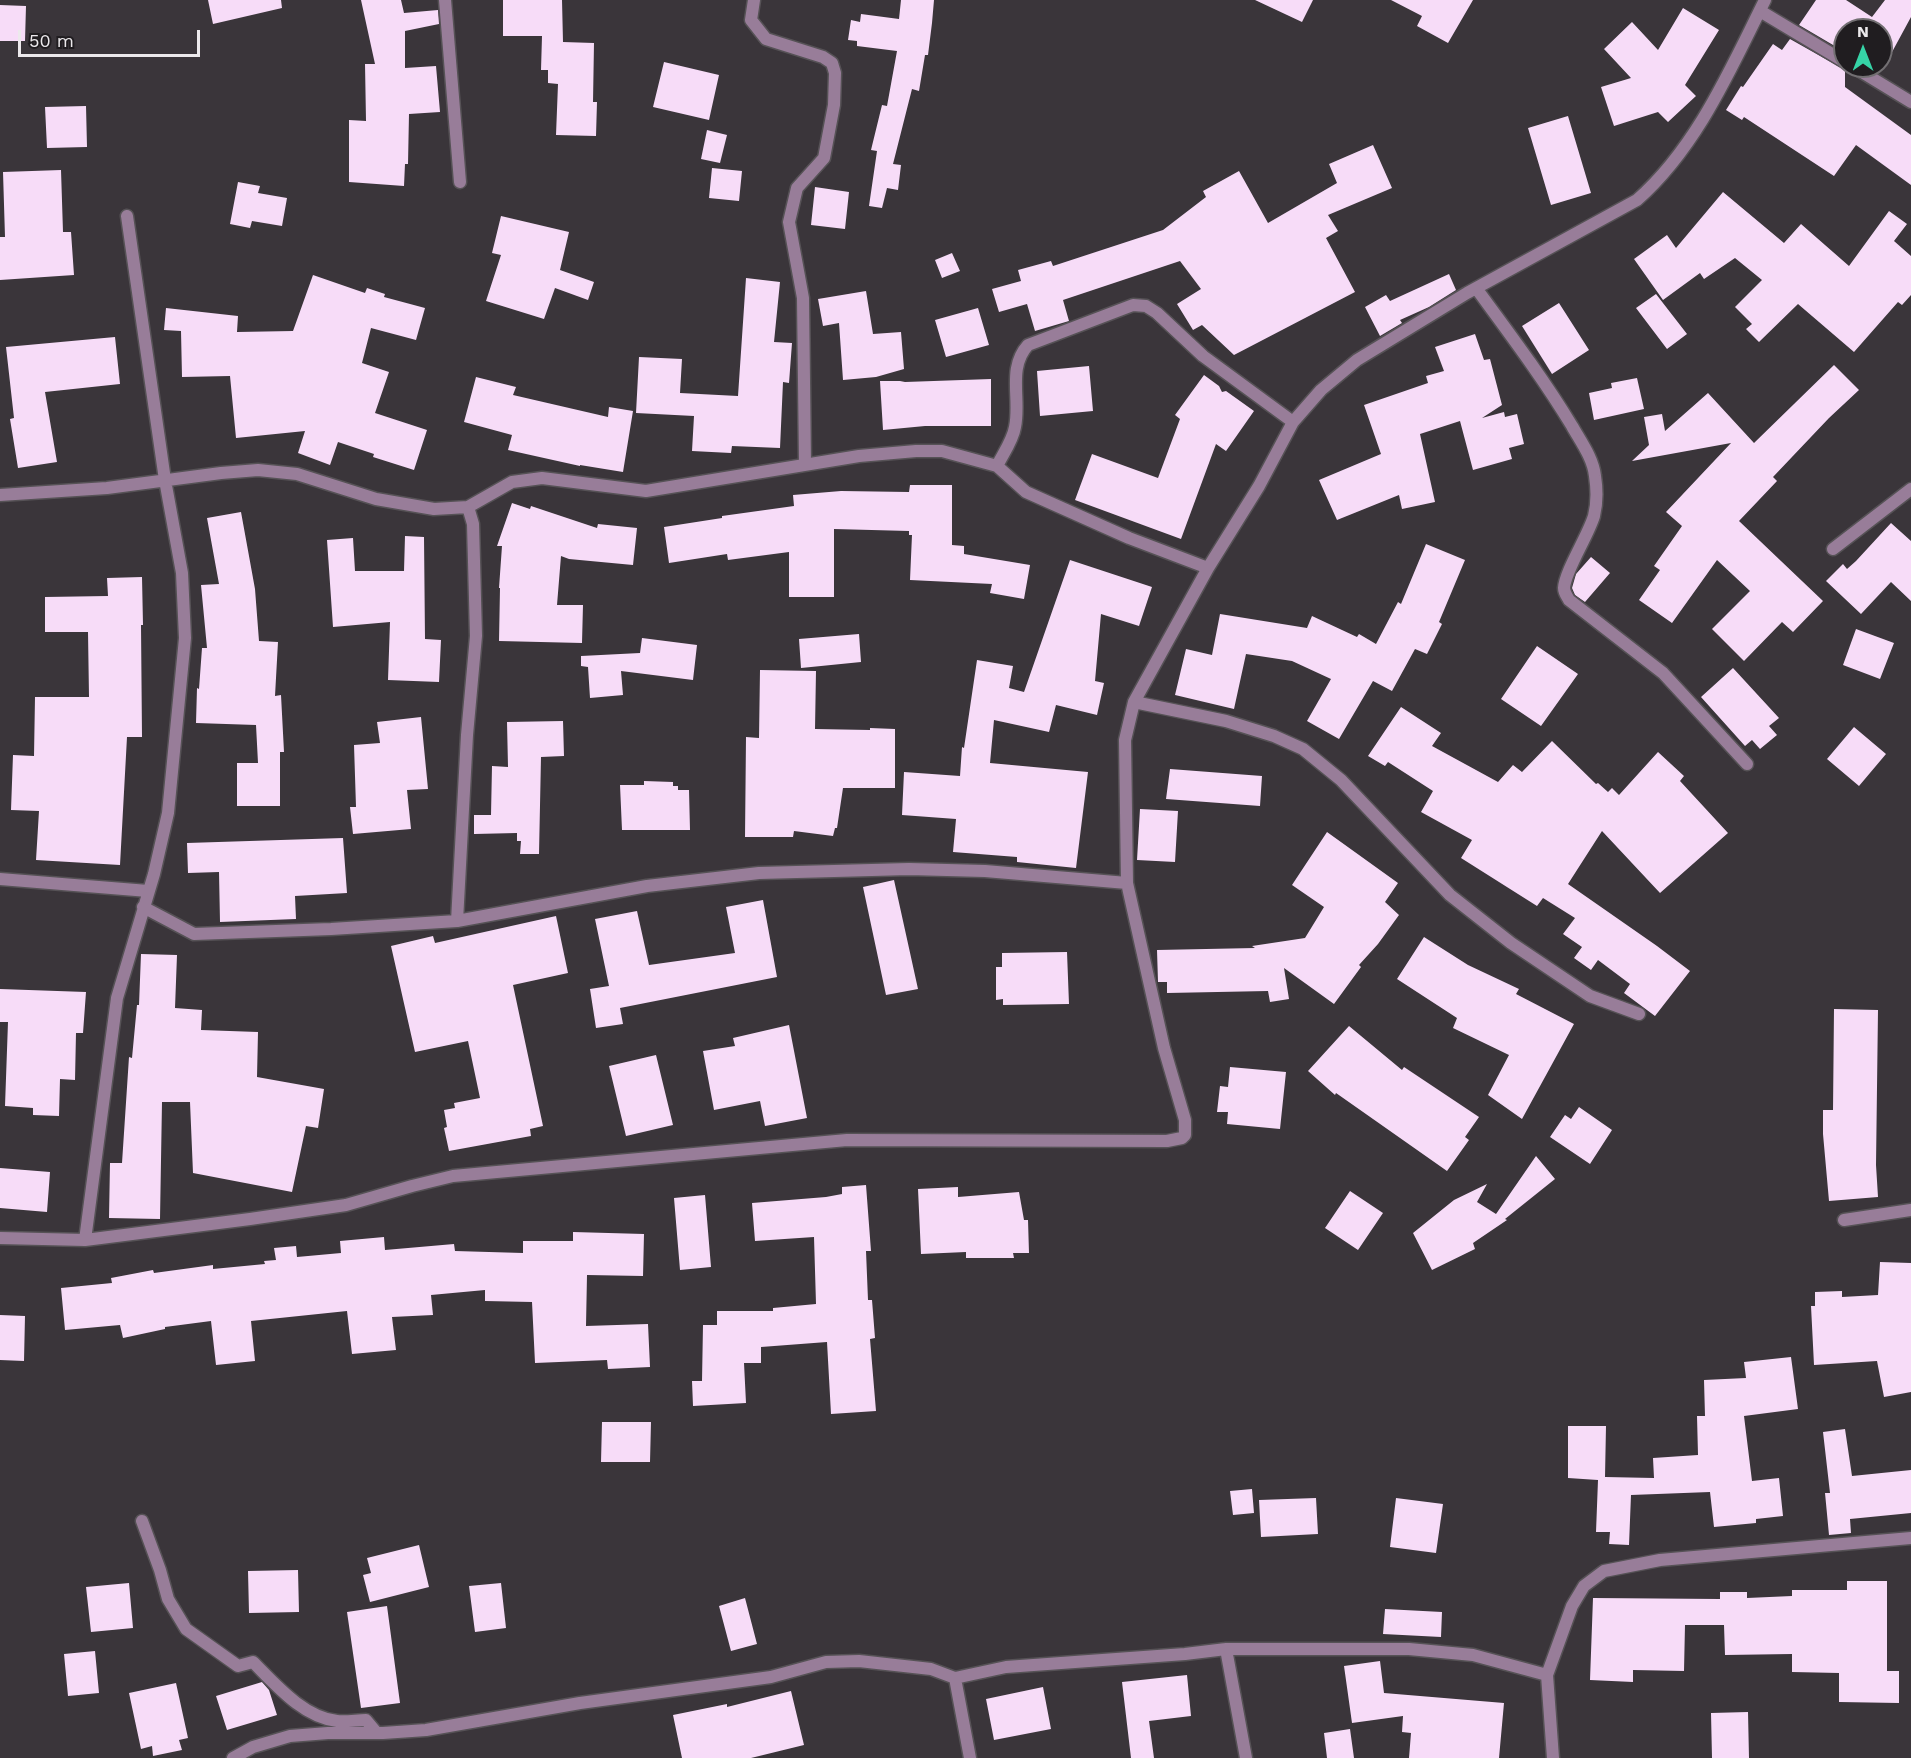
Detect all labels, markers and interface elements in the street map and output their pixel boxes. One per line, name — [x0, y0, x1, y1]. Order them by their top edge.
scale bar — [21, 18, 202, 56]
north arrow — [1833, 18, 1893, 78]
text: N — [1857, 22, 1869, 41]
text: 50 m — [29, 30, 74, 51]

